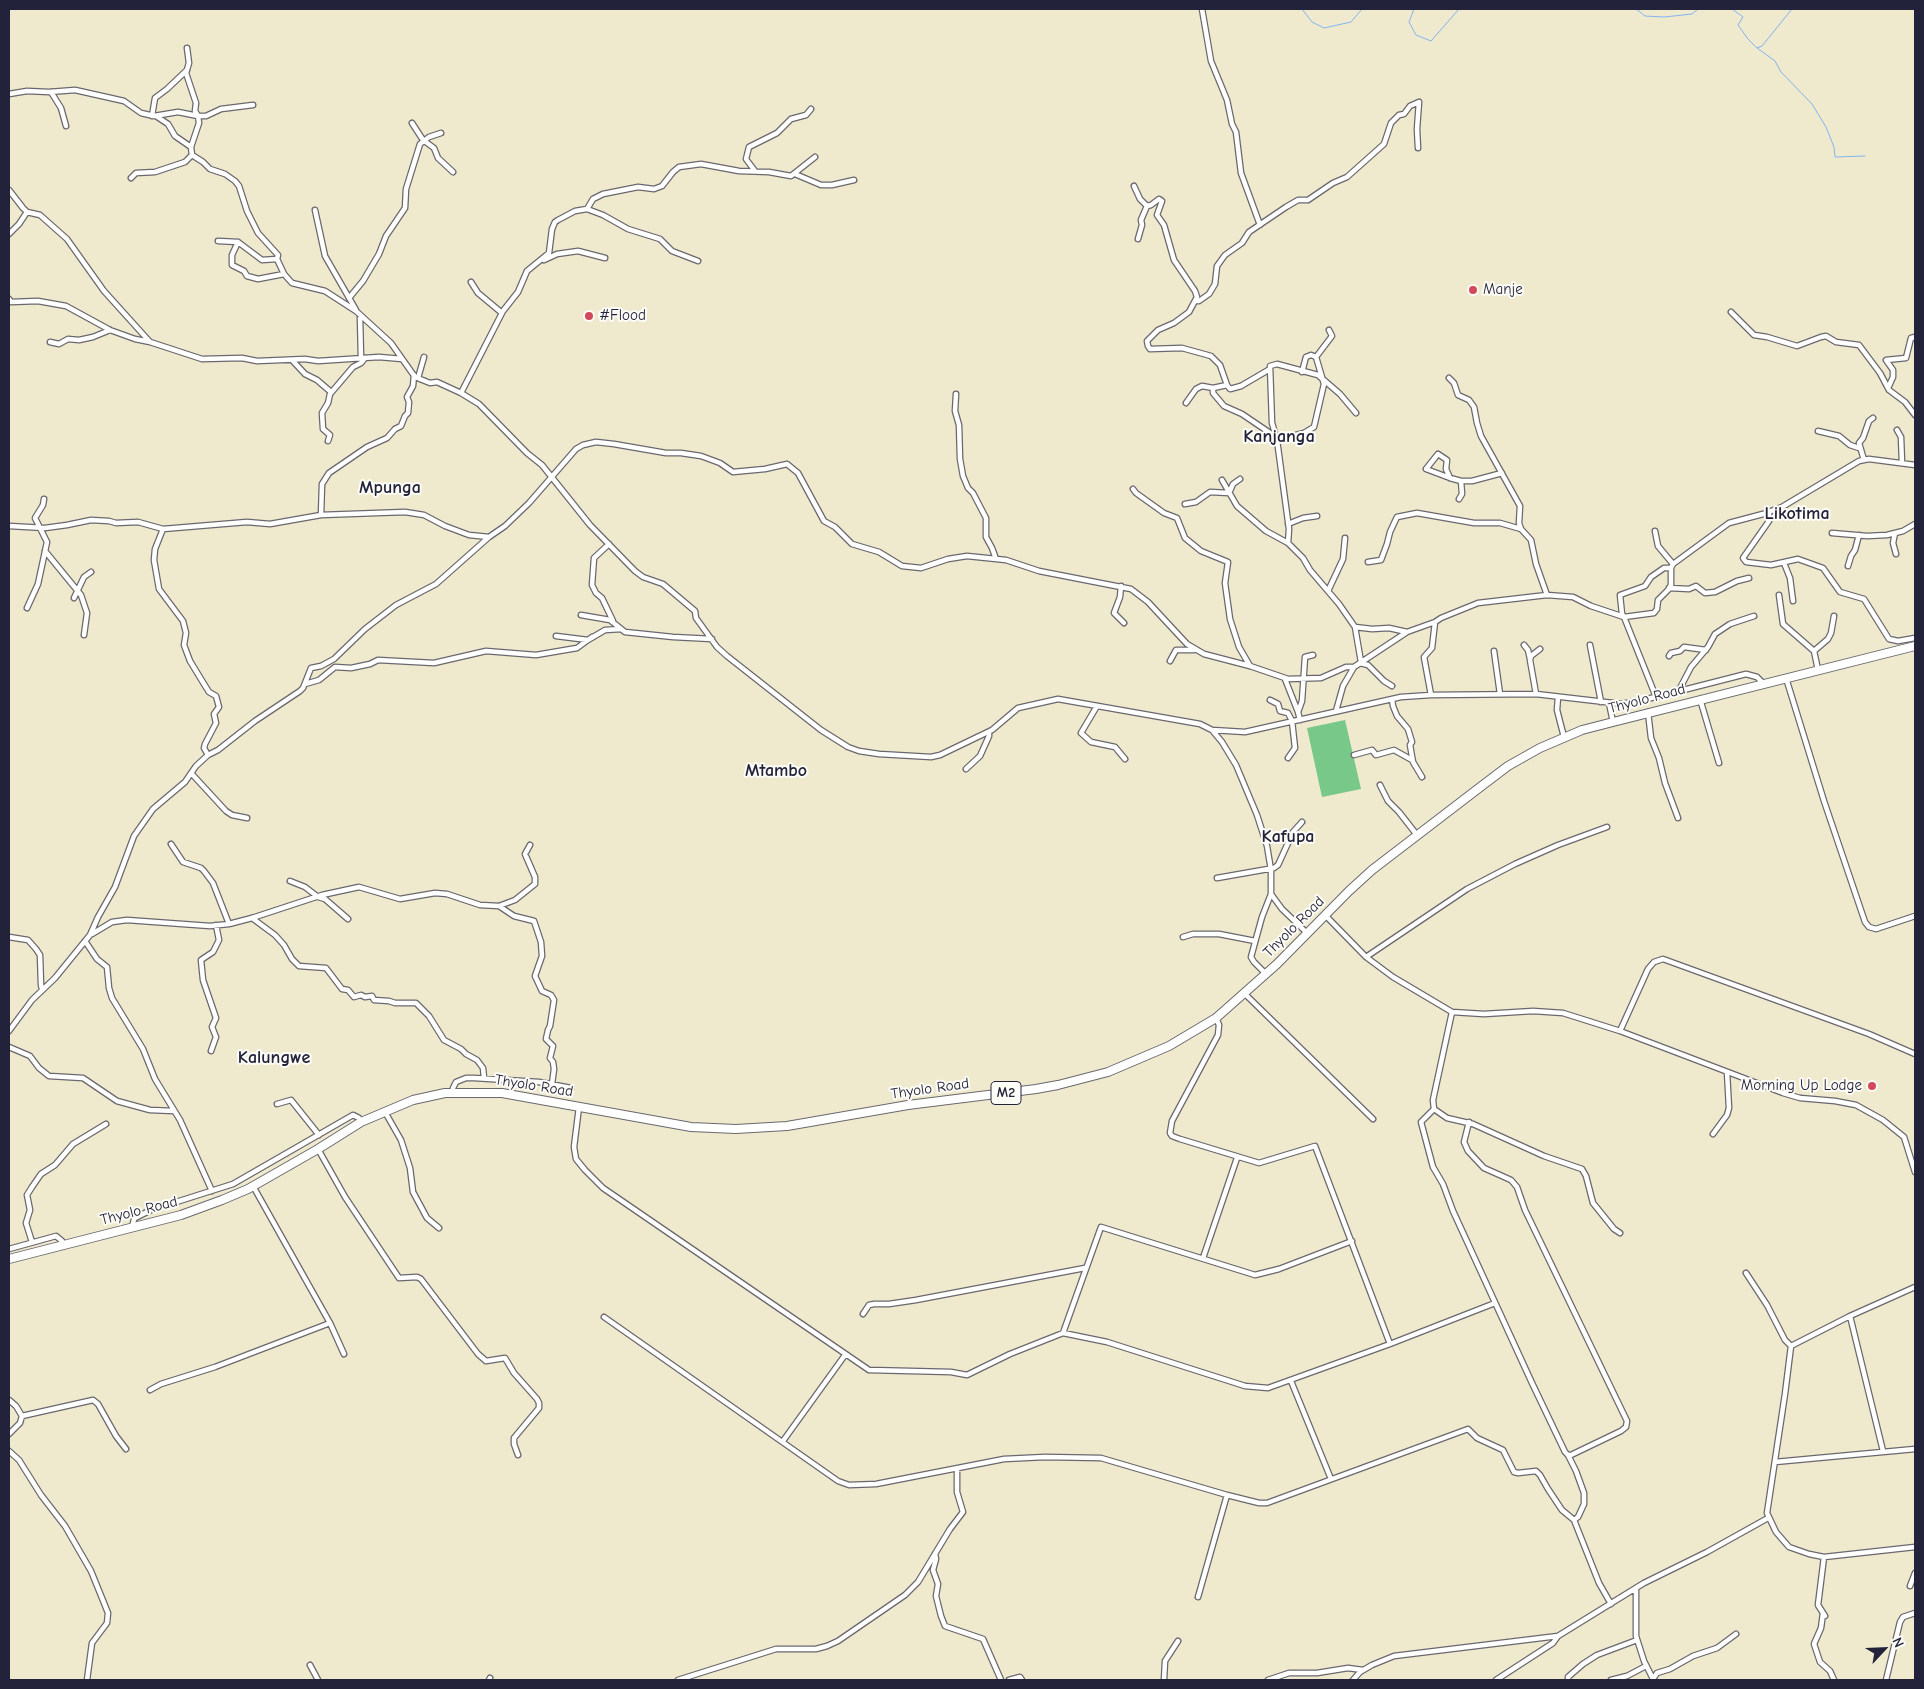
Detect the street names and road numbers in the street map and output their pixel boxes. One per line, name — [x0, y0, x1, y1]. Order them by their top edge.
street label: Thyolo Road — [1607, 680, 1687, 718]
street label: Thyolo Road — [1260, 893, 1328, 961]
street label: Thyolo Road — [494, 1071, 574, 1101]
street label: Thyolo Road — [890, 1075, 970, 1103]
road number: M2 — [991, 1082, 1021, 1104]
street label: Thyolo Road — [99, 1193, 179, 1229]

